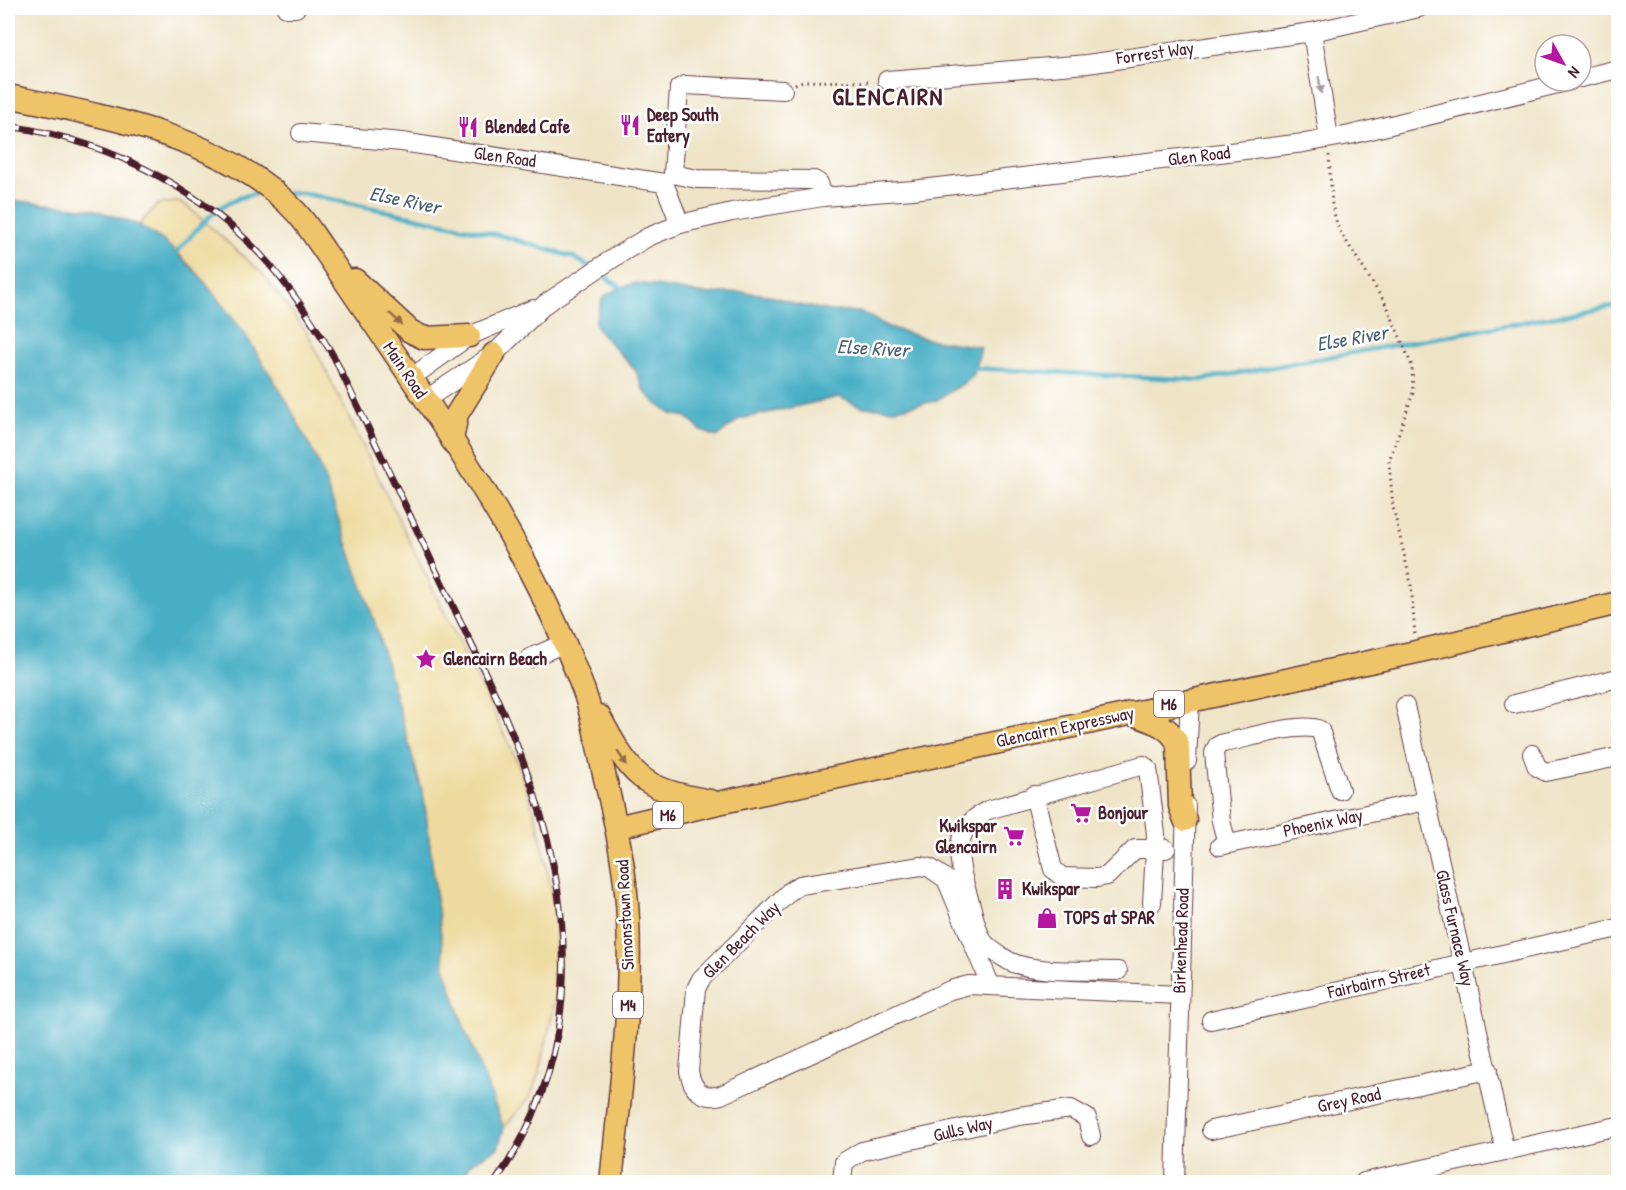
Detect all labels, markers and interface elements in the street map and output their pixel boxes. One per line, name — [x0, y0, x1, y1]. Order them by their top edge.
north arrow — [1533, 33, 1593, 93]
street label: Forrest Way — [1114, 35, 1196, 70]
text: N — [1563, 62, 1586, 83]
one-way arrow — [1316, 76, 1325, 95]
district label: GLENCAIRN — [832, 80, 944, 112]
place label: Deep South Eatery — [647, 102, 719, 149]
restaurant icon: Deep South Eatery — [618, 113, 642, 137]
place label: Blended Cafe — [485, 114, 571, 139]
restaurant icon: Blended Cafe — [456, 115, 480, 139]
street label: Glen Road — [1166, 139, 1231, 172]
street label: Glen Road — [472, 140, 538, 173]
water label: Else River — [367, 179, 445, 221]
one-way arrow — [389, 312, 404, 326]
water label: Else River — [1314, 318, 1392, 357]
water label: Else River — [837, 332, 912, 363]
street label: Main Road — [377, 336, 434, 403]
place label: Glencairn Beach — [443, 646, 547, 671]
place icon: Glencairn Beach — [414, 647, 438, 671]
road number: M6 — [1154, 691, 1184, 717]
street label: Glencairn Expressway — [993, 700, 1137, 753]
one-way arrow — [616, 750, 627, 766]
place label: Bonjour — [1098, 800, 1148, 825]
supermarket icon: Bonjour — [1069, 801, 1093, 825]
road number: M6 — [653, 802, 683, 828]
street label: Phoenix Way — [1281, 802, 1365, 843]
place label: Kwikspar Glencairn — [935, 813, 997, 859]
supermarket icon: Kwikspar Glencairn — [1002, 824, 1026, 848]
street label: Simonstown Road — [609, 859, 640, 971]
street label: Glass Furnace Way — [1430, 867, 1481, 989]
place label: Kwikspar — [1022, 876, 1080, 902]
building icon: Kwikspar — [993, 877, 1017, 901]
street label: Birkenhead Road — [1166, 888, 1195, 994]
street label: Glen Beach Way — [696, 895, 785, 984]
place label: TOPS at SPAR — [1063, 905, 1156, 930]
shop icon: TOPS at SPAR — [1035, 906, 1059, 930]
street label: Fairbairn Street — [1324, 956, 1433, 1005]
road number: M4 — [613, 992, 643, 1018]
street label: Grey Road — [1315, 1081, 1383, 1118]
street label: Gulls Way — [931, 1109, 996, 1147]

